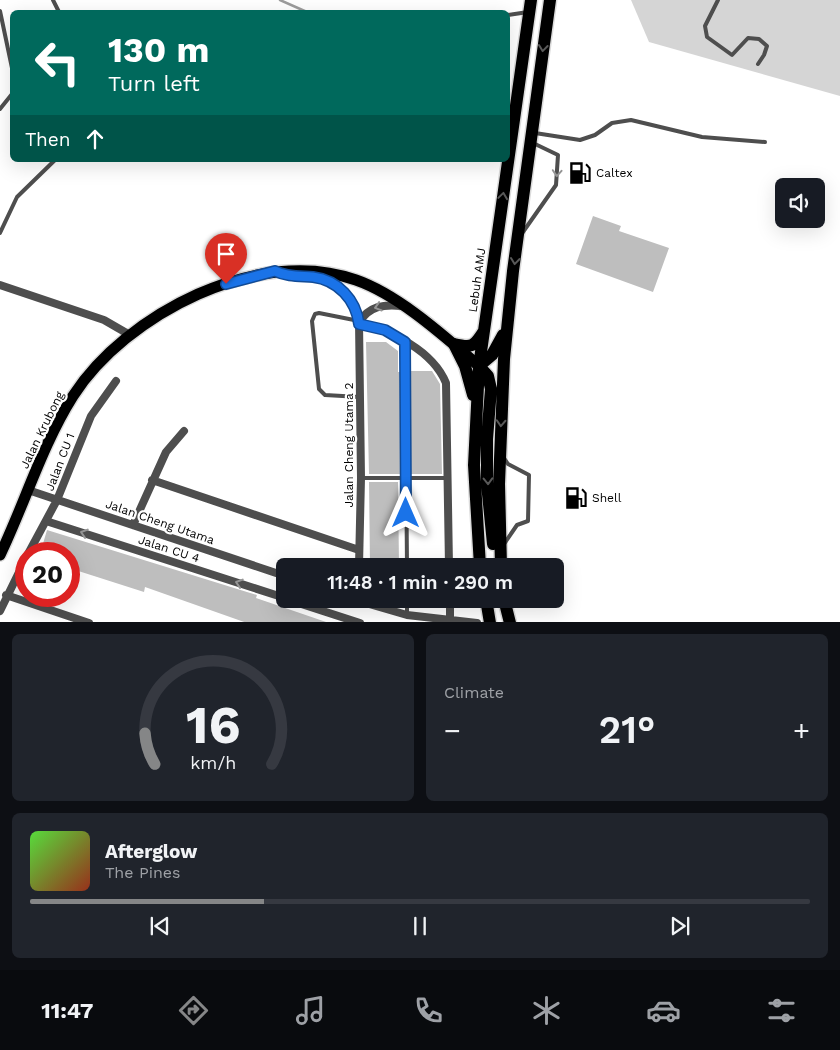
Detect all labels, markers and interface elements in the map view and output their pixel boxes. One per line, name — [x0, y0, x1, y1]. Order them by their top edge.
text: 130 m — [108, 29, 209, 71]
icon: left — [25, 30, 90, 95]
one-way arrow — [538, 45, 549, 53]
text: Turn left — [108, 71, 200, 96]
icon: ahead — [81, 125, 109, 153]
text: Then — [25, 128, 71, 151]
fuel station icon: Caltex — [567, 160, 593, 186]
place label: Caltex — [596, 166, 633, 180]
one-way arrow — [551, 170, 562, 178]
map controls — [775, 178, 825, 228]
button: sound — [775, 178, 825, 228]
one-way arrow — [497, 192, 508, 200]
pin — [205, 233, 247, 284]
icon: arrive — [212, 240, 240, 268]
street label: Lebuh AMJ — [466, 247, 488, 313]
one-way arrow — [510, 257, 520, 266]
one-way arrow — [374, 302, 383, 312]
street label: Jalan Cheng Utama 2 — [342, 382, 356, 508]
street label: Jalan Krubong — [17, 389, 67, 471]
one-way arrow — [496, 419, 507, 427]
street label: Jalan CU 1 — [43, 431, 77, 493]
one-way arrow — [482, 477, 493, 485]
fuel station icon: Shell — [563, 485, 589, 511]
position arrow — [379, 486, 431, 538]
place label: Shell — [592, 491, 622, 505]
street label: Jalan Cheng Utama — [104, 497, 217, 547]
one-way arrow — [80, 529, 89, 539]
street label: Jalan CU 4 — [137, 533, 201, 565]
speed limit sign: 20 — [15, 542, 80, 607]
text: 11:48 · 1 min · 290 m — [327, 571, 513, 594]
one-way arrow — [235, 579, 243, 589]
text: Climate — [444, 683, 504, 702]
text: 16 — [186, 695, 240, 756]
text: 21° — [599, 708, 655, 752]
text: − — [444, 714, 461, 747]
text: + — [793, 714, 810, 747]
text: km/h — [190, 752, 236, 773]
text: Afterglow — [105, 840, 197, 863]
text: The Pines — [105, 863, 181, 882]
icon: previous — [146, 912, 174, 940]
icon: pause — [406, 912, 434, 940]
icon: next — [666, 912, 694, 940]
icon: directions — [176, 993, 211, 1028]
icon: music — [293, 993, 328, 1028]
icon: phone — [411, 993, 446, 1028]
icon: climate — [529, 993, 564, 1028]
icon: car — [646, 993, 681, 1028]
icon: filters — [764, 993, 799, 1028]
text: 11:47 — [41, 998, 93, 1023]

